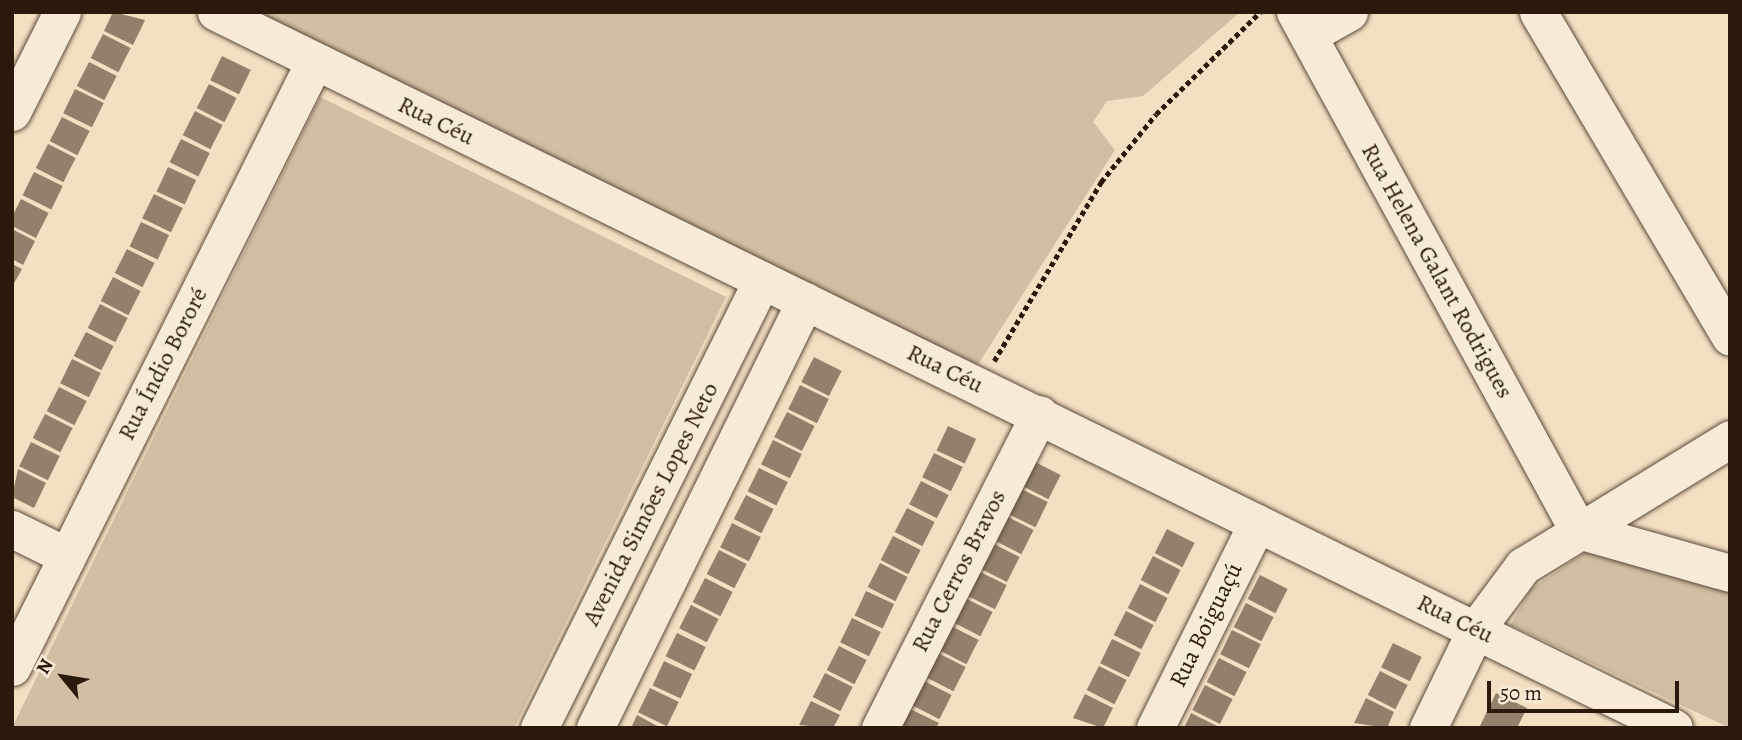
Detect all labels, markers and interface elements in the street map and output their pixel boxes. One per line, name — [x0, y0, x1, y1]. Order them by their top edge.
street label: Rua Céu — [393, 90, 479, 152]
street label: Rua Helena Galant Rodrigues — [1355, 139, 1519, 403]
street label: Rua Índio Bororé — [112, 283, 214, 445]
street label: Rua Céu — [902, 338, 988, 400]
street label: Avenida Simões Lopes Neto — [577, 378, 725, 630]
street label: Rua Cerros Bravos — [906, 485, 1012, 657]
street label: Rua Boiguaçú — [1163, 558, 1249, 692]
street label: Rua Céu — [1412, 588, 1498, 650]
north arrow — [28, 642, 98, 712]
text: N — [30, 654, 60, 679]
scale bar — [1490, 666, 1682, 710]
text: 50 m — [1500, 679, 1542, 707]

